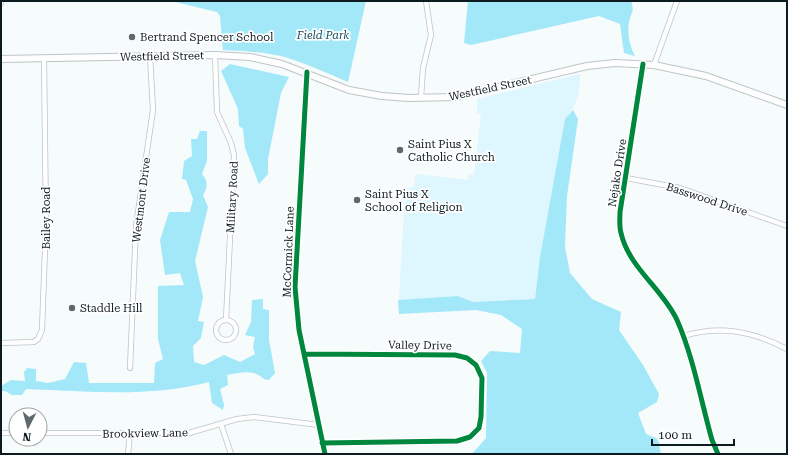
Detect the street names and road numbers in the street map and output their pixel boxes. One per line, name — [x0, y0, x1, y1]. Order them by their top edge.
street label: Westfield Street — [120, 49, 204, 64]
street label: Westfield Street — [448, 73, 533, 104]
street label: Nejako Drive — [606, 138, 629, 208]
street label: Westmont Drive — [130, 157, 153, 243]
street label: Military Road — [224, 161, 241, 233]
street label: Basswood Drive — [665, 180, 749, 219]
street label: Bailey Road — [40, 187, 53, 249]
street label: McCormick Lane — [280, 206, 297, 298]
street label: Valley Drive — [388, 338, 452, 353]
street label: Brookview Lane — [102, 426, 188, 441]

